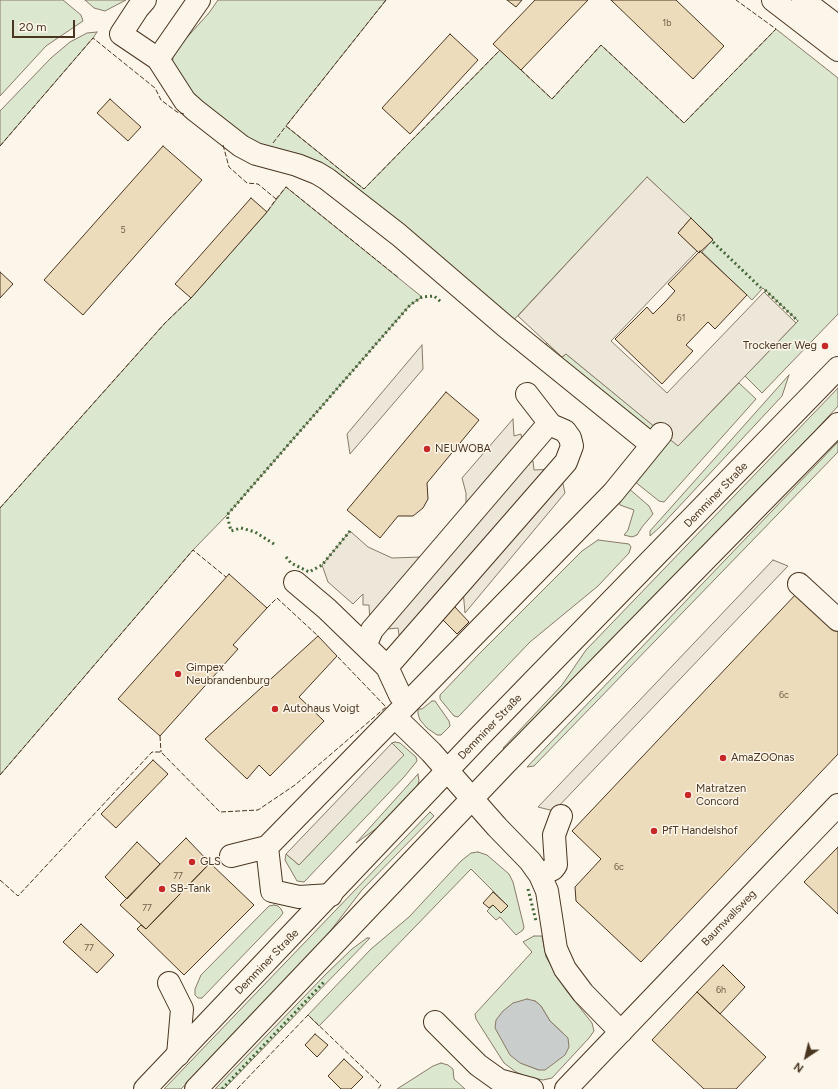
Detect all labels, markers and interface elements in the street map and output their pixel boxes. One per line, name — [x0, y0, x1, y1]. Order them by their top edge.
scale bar — [14, 12, 77, 38]
house number: 1b — [663, 18, 671, 28]
text: 20 m — [19, 20, 47, 34]
house number: 5 — [120, 225, 126, 235]
house number: 61 — [677, 313, 685, 323]
place label: Trockener Weg — [743, 339, 817, 353]
marker: Trockener Weg — [820, 341, 830, 351]
place label: NEUWOBA — [435, 442, 491, 456]
marker: NEUWOBA — [422, 444, 432, 454]
street label: Demminer Straße — [681, 460, 751, 530]
place label: Gimpex Neubrandenburg — [186, 661, 270, 687]
marker: Gimpex Neubrandenburg — [173, 669, 183, 679]
house number: 6c — [779, 690, 789, 700]
street label: Demminer Straße — [455, 692, 525, 762]
place label: Autohaus Voigt — [283, 702, 360, 716]
marker: Autohaus Voigt — [270, 704, 280, 714]
place label: AmaZOOnas — [731, 751, 794, 765]
marker: AmaZOOnas — [718, 753, 728, 763]
place label: Matratzen Concord — [696, 782, 746, 808]
marker: Matratzen Concord — [683, 790, 693, 800]
place label: PfT Handelshof — [662, 824, 738, 838]
marker: PfT Handelshof — [649, 826, 659, 836]
place label: GLS — [200, 855, 221, 869]
marker: GLS — [187, 857, 197, 867]
house number: 6c — [614, 862, 624, 872]
house number: 77 — [173, 871, 183, 881]
place label: SB-Tank — [170, 882, 211, 896]
marker: SB-Tank — [157, 884, 167, 894]
street label: Baumwallsweg — [699, 887, 759, 949]
house number: 77 — [142, 903, 152, 913]
street label: Demminer Straße — [232, 927, 302, 997]
house number: 77 — [84, 943, 94, 953]
house number: 6h — [716, 985, 726, 995]
north arrow — [786, 1037, 826, 1077]
text: N — [792, 1059, 806, 1075]

